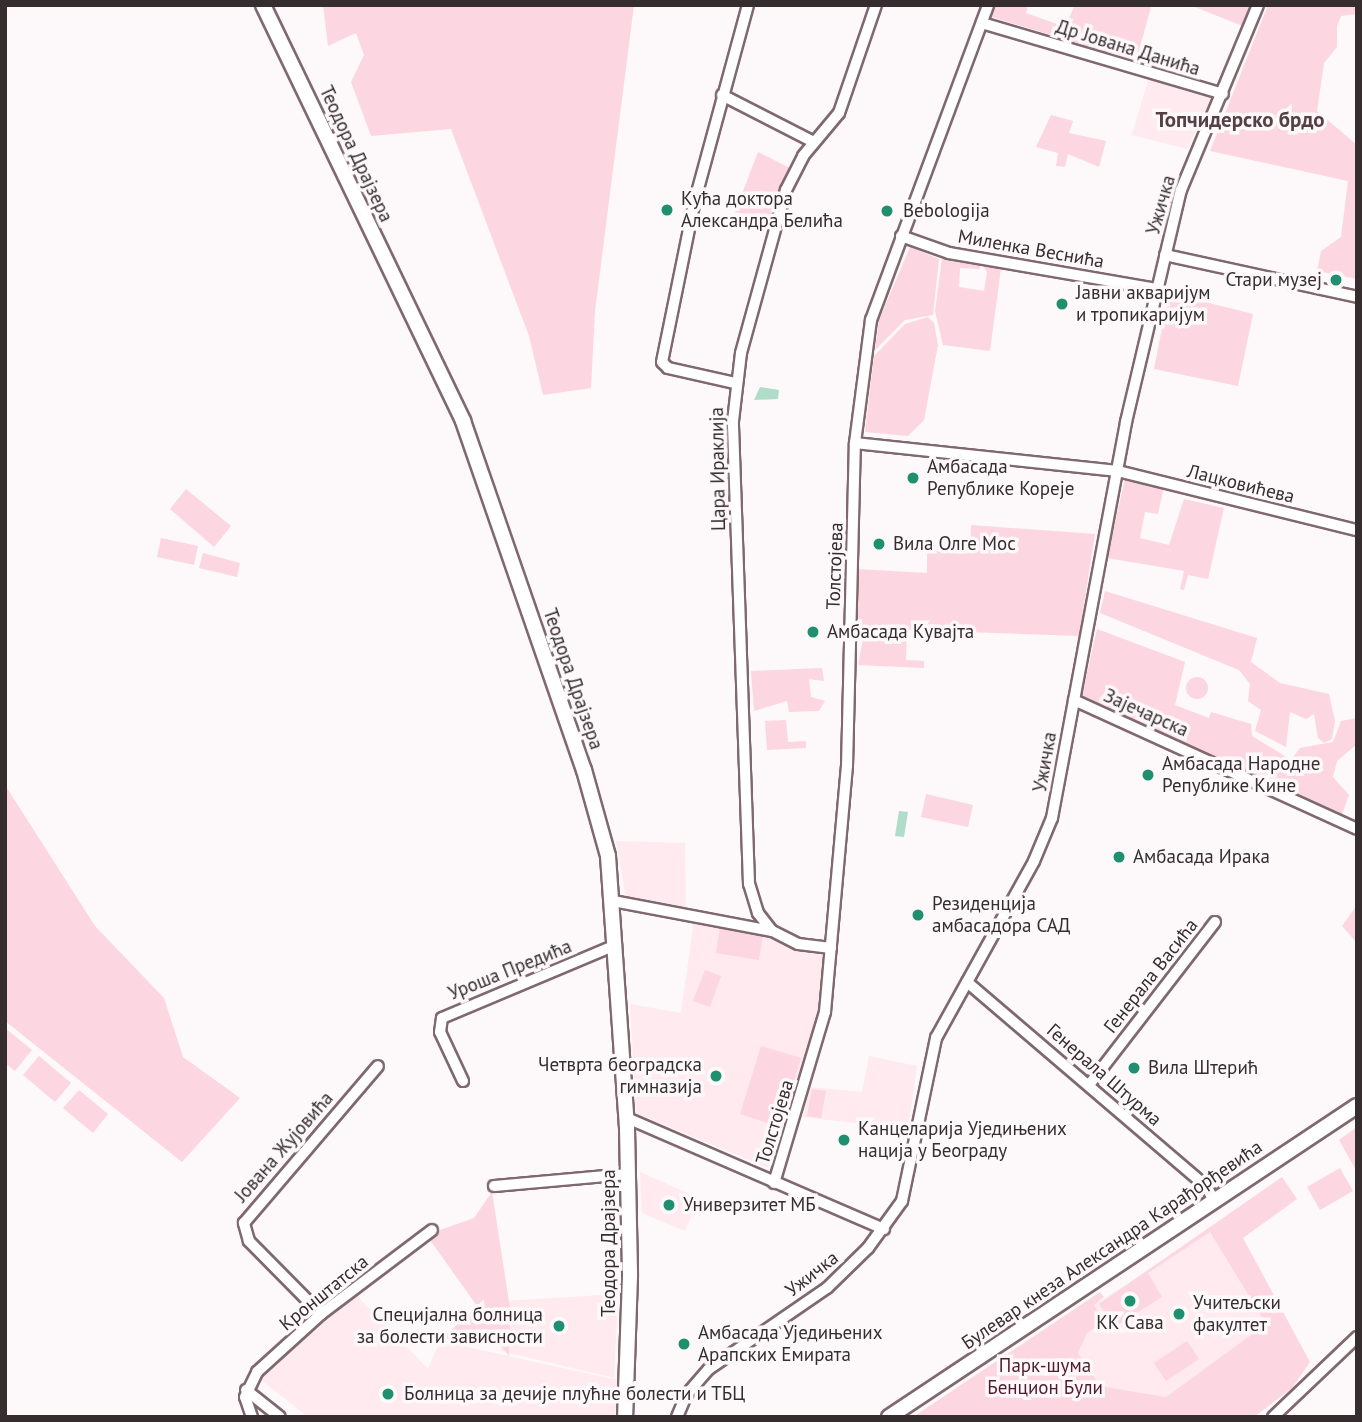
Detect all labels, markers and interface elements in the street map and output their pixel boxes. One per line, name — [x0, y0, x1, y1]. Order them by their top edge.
street label: Др Јована Данића — [1053, 15, 1203, 81]
street label: Теодора Драјзера — [314, 82, 398, 226]
district label: Топчидерско брдо — [1155, 107, 1325, 133]
street label: Ужичка — [1142, 173, 1180, 237]
place label: Кућа доктора Александра Белића — [681, 188, 843, 232]
place label: Bebologija — [903, 200, 990, 222]
marker: Bebologija — [877, 201, 897, 221]
marker: Кућа доктора Александра Белића — [659, 202, 675, 218]
street label: Миленка Веснића — [956, 225, 1106, 273]
place label: Стари музеј — [1225, 269, 1322, 291]
marker: Стари музеј — [1328, 272, 1344, 288]
place label: Јавни акваријум и тропикаријум — [1076, 282, 1210, 326]
marker: Јавни акваријум и тропикаријум — [1054, 296, 1070, 312]
street label: Цара Ираклија — [706, 407, 730, 531]
place label: Амбасада Републике Кореје — [927, 456, 1074, 500]
street label: Лацковићева — [1185, 460, 1297, 508]
marker: Амбасада Републике Кореје — [905, 470, 921, 486]
street label: Толстојева — [822, 522, 848, 610]
place label: Вила Олге Мос — [893, 533, 1016, 555]
marker: Вила Олге Мос — [871, 536, 887, 552]
street label: Теодора Драјзера — [538, 605, 608, 753]
place label: Амбасада Кувајта — [827, 621, 974, 643]
marker: Амбасада Кувајта — [805, 624, 821, 640]
street label: Зајечарска — [1100, 684, 1192, 742]
street label: Ужичка — [1029, 730, 1061, 794]
place label: Амбасада Народне Републике Кине — [1162, 753, 1320, 797]
marker: Амбасада Народне Републике Кине — [1140, 767, 1156, 783]
place label: Амбасада Ирака — [1133, 846, 1270, 868]
marker: Амбасада Ирака — [1111, 849, 1127, 865]
place label: Резиденција амбасадора САД — [932, 893, 1071, 937]
marker: Резиденција амбасадора САД — [910, 907, 926, 923]
street label: Генерала Васића — [1099, 914, 1203, 1038]
street label: Уроша Предића — [445, 935, 575, 1005]
street label: Генерала Штурма — [1042, 1019, 1166, 1131]
place label: Четврта београдска гимназија — [538, 1054, 702, 1098]
place label: Вила Штерић — [1148, 1057, 1258, 1079]
marker: Вила Штерић — [1126, 1060, 1142, 1076]
marker: Четврта београдска гимназија — [708, 1068, 724, 1084]
street label: Толстојева — [751, 1077, 799, 1167]
street label: Јована Жујовића — [230, 1087, 338, 1207]
place label: Канцеларија Уједињених нација у Београду — [858, 1118, 1067, 1162]
marker: Канцеларија Уједињених нација у Београду — [836, 1132, 852, 1148]
street label: Булевар кнеза Александра Карађорђевића — [957, 1135, 1267, 1355]
street label: Теодора Драјзера — [598, 1169, 620, 1317]
place label: Универзитет МБ — [683, 1194, 816, 1216]
marker: Универзитет МБ — [661, 1197, 677, 1213]
street label: Ужичка — [781, 1246, 843, 1302]
street label: Кронштатска — [275, 1250, 373, 1336]
place label: Учитељски факултет — [1193, 1292, 1281, 1336]
marker: КК Сава — [1122, 1293, 1138, 1309]
place label: Специјална болница за болести зависности — [357, 1304, 543, 1348]
marker: Учитељски факултет — [1171, 1306, 1187, 1322]
place label: КК Сава — [1096, 1312, 1164, 1334]
marker: Специјална болница за болести зависности — [549, 1316, 569, 1336]
place label: Амбасада Уједињених Арапских Емирата — [698, 1322, 883, 1366]
marker: Амбасада Уједињених Арапских Емирата — [676, 1336, 692, 1352]
park label: Парк-шума Бенцион Були — [987, 1355, 1103, 1399]
place label: Болница за дечије плућне болести и ТБЦ — [404, 1383, 746, 1405]
marker: Болница за дечије плућне болести и ТБЦ — [378, 1384, 398, 1404]

